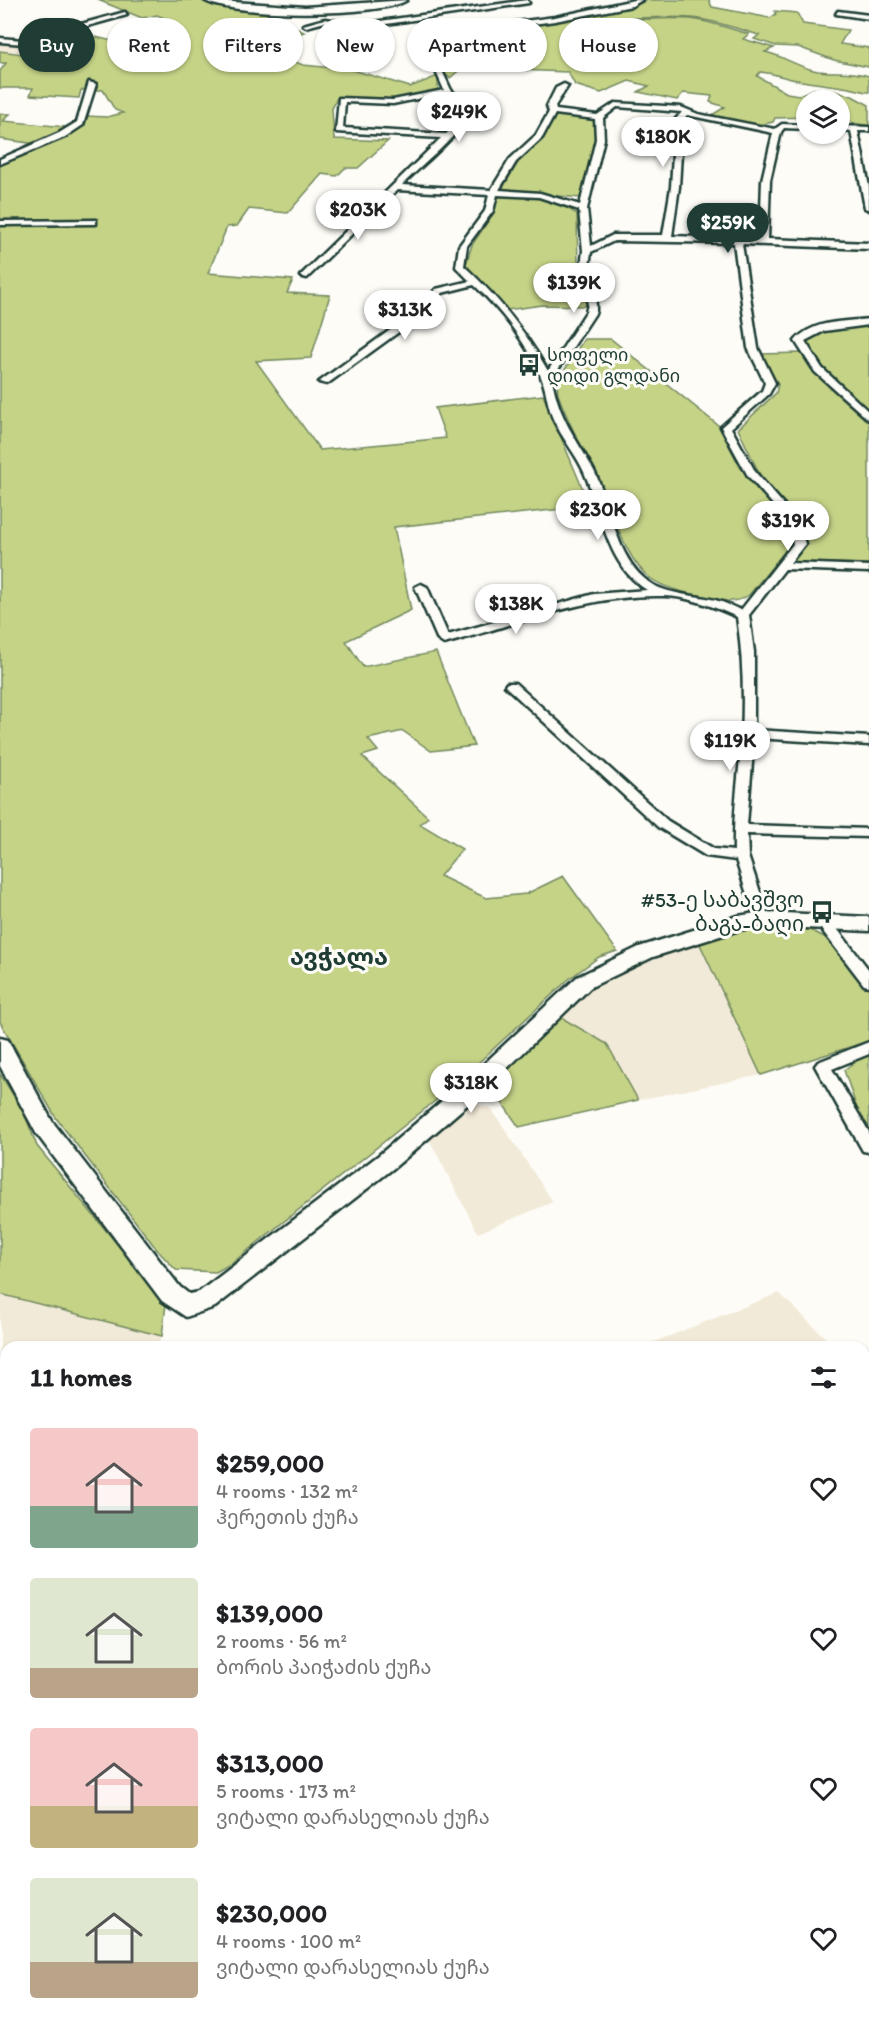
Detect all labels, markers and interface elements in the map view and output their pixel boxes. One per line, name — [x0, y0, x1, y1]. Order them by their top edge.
chip: Buy — [18, 18, 95, 72]
chip: Rent — [107, 18, 191, 72]
chip: Filters — [203, 18, 303, 72]
chip: New — [315, 18, 395, 72]
chip: Apartment — [407, 18, 547, 72]
chip: House — [559, 18, 658, 72]
map controls — [796, 90, 850, 144]
button: layers — [796, 90, 850, 144]
pin: $249K — [417, 92, 501, 143]
text: $249K — [431, 99, 487, 123]
pin: $180K — [621, 117, 705, 168]
text: $180K — [635, 124, 691, 148]
pin: $203K — [316, 190, 400, 241]
text: $203K — [330, 197, 386, 221]
pin: $259K — [686, 203, 770, 254]
text: $259K — [701, 210, 755, 234]
pin: $139K — [532, 263, 616, 314]
text: $139K — [547, 270, 601, 294]
pin: $313K — [363, 290, 447, 341]
text: $313K — [378, 297, 432, 321]
place label: სოფელი დიდი გლდანი — [547, 344, 680, 387]
bus stop icon: სოფელი დიდი გლდანი — [516, 352, 542, 378]
pin: $230K — [556, 490, 640, 541]
text: $230K — [570, 497, 626, 521]
pin: $319K — [746, 501, 830, 552]
text: $319K — [761, 508, 815, 532]
pin: $138K — [474, 584, 558, 635]
text: $138K — [489, 591, 543, 615]
pin: $119K — [688, 721, 772, 772]
text: $119K — [704, 728, 756, 752]
place label: #53-ე საბავშვო ბაგა-ბაღი — [641, 887, 804, 937]
bus stop icon: #53-ე საბავშვო ბაგა-ბაღი — [809, 899, 835, 925]
district label: ავჭალა — [290, 942, 388, 971]
pin: $318K — [429, 1063, 513, 1114]
text: $318K — [444, 1070, 498, 1094]
text: 11 homes — [30, 1361, 132, 1393]
icon: filters — [807, 1361, 840, 1394]
text: $259,000 — [216, 1447, 324, 1479]
icon: home — [78, 1452, 150, 1524]
icon: heart — [807, 1472, 840, 1505]
text: 4 rooms · 132 m² — [216, 1479, 358, 1503]
text: ჰერეთის ქუჩა — [216, 1505, 359, 1529]
text: $139,000 — [216, 1597, 323, 1629]
icon: home — [78, 1602, 150, 1674]
icon: heart — [807, 1622, 840, 1655]
text: 2 rooms · 56 m² — [216, 1629, 347, 1653]
text: ბორის პაიჭაძის ქუჩა — [216, 1655, 432, 1679]
text: $313,000 — [216, 1747, 324, 1779]
icon: home — [78, 1752, 150, 1824]
icon: heart — [807, 1772, 840, 1805]
text: 5 rooms · 173 m² — [216, 1779, 356, 1803]
text: ვიტალი დარასელიას ქუჩა — [216, 1805, 490, 1829]
text: $230,000 — [216, 1897, 327, 1929]
icon: home — [78, 1902, 150, 1974]
icon: heart — [807, 1922, 840, 1955]
text: 4 rooms · 100 m² — [216, 1929, 361, 1953]
text: ვიტალი დარასელიას ქუჩა — [216, 1955, 490, 1979]

